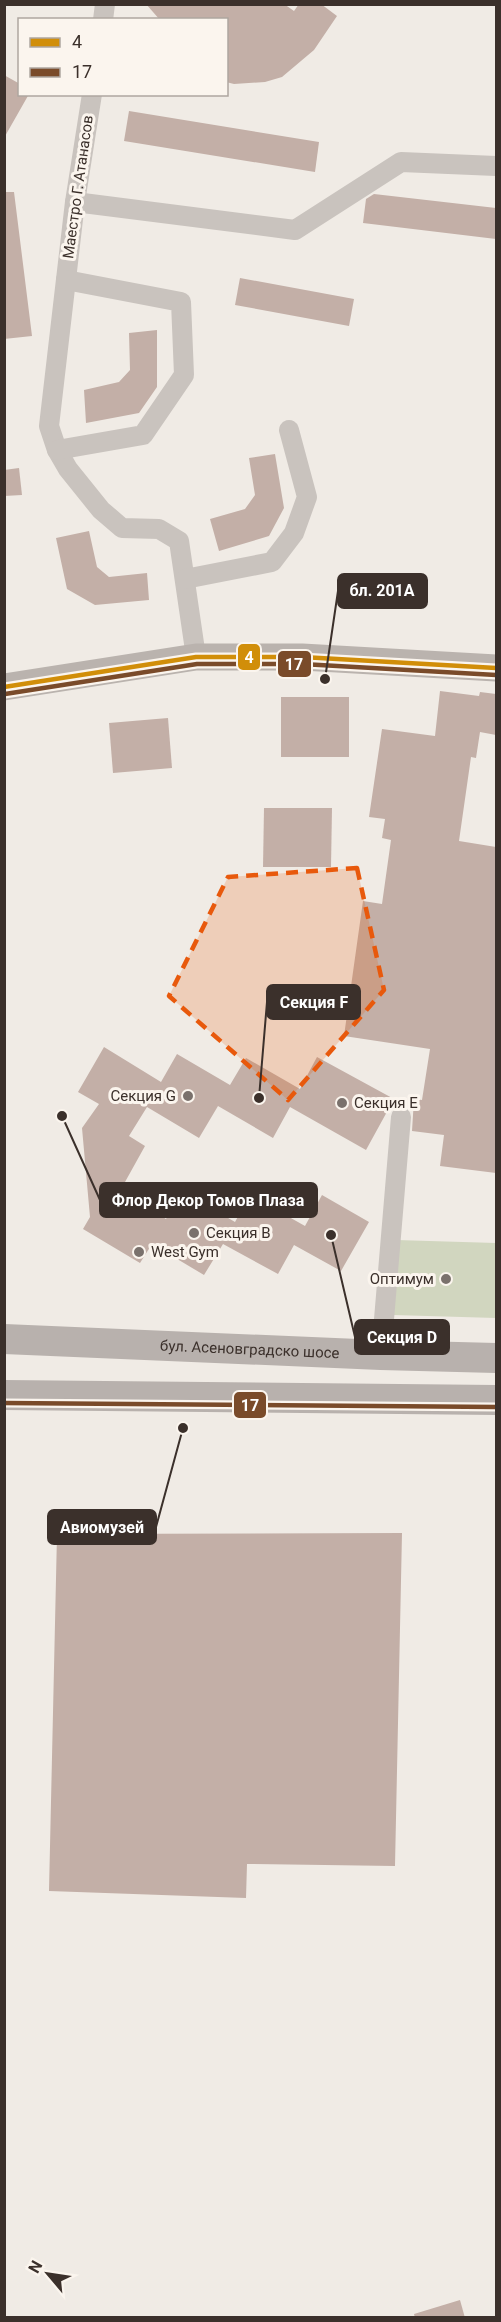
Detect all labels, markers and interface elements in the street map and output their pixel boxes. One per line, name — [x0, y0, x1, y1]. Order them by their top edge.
legend — [18, 18, 228, 96]
text: 4 — [72, 31, 82, 52]
text: 17 — [72, 61, 92, 82]
street label: Маестро Г. Атанасов — [59, 114, 97, 260]
callout: бл. 201А — [338, 574, 427, 608]
text: бл. 201А — [349, 581, 415, 600]
line badge: 4 — [237, 643, 261, 671]
text: 4 — [244, 648, 254, 667]
line badge: 17 — [277, 650, 312, 678]
text: 17 — [285, 655, 303, 674]
callout: Секция F — [267, 985, 360, 1019]
text: Секция F — [280, 993, 349, 1012]
place label: Секция G — [110, 1087, 176, 1105]
marker: Секция G — [181, 1089, 195, 1103]
place label: Секция E — [354, 1094, 418, 1112]
marker: Секция E — [335, 1096, 349, 1110]
callout: Флор Декор Томов Плаза — [100, 1183, 317, 1217]
text: Флор Декор Томов Плаза — [112, 1191, 305, 1210]
place label: Секция B — [206, 1224, 271, 1242]
marker: Секция B — [187, 1226, 201, 1240]
place label: West Gym — [151, 1243, 219, 1261]
marker: West Gym — [132, 1245, 146, 1259]
place label: Оптимум — [370, 1270, 434, 1288]
marker: Оптимум — [439, 1272, 453, 1286]
callout: Секция D — [355, 1320, 449, 1354]
text: Секция D — [367, 1328, 437, 1347]
street label: бул. Асеновградско шосе — [160, 1337, 340, 1362]
line badge: 17 — [233, 1391, 267, 1419]
text: 17 — [241, 1396, 259, 1415]
callout: Авиомузей — [48, 1510, 156, 1544]
text: Авиомузей — [60, 1518, 144, 1537]
north arrow — [18, 2244, 78, 2304]
text: N — [24, 2257, 46, 2277]

